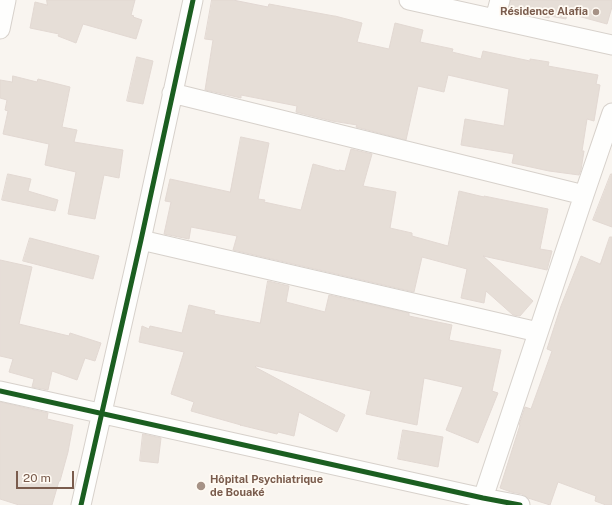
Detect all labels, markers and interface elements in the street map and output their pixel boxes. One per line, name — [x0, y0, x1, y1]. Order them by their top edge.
place label: Résidence Alafia — [500, 5, 588, 19]
marker: Résidence Alafia — [591, 7, 601, 17]
scale bar — [18, 463, 76, 489]
text: 20 m — [23, 471, 51, 485]
place label: Hôpital Psychiatrique de Bouaké — [210, 473, 323, 499]
marker: Hôpital Psychiatrique de Bouaké — [195, 480, 207, 492]

